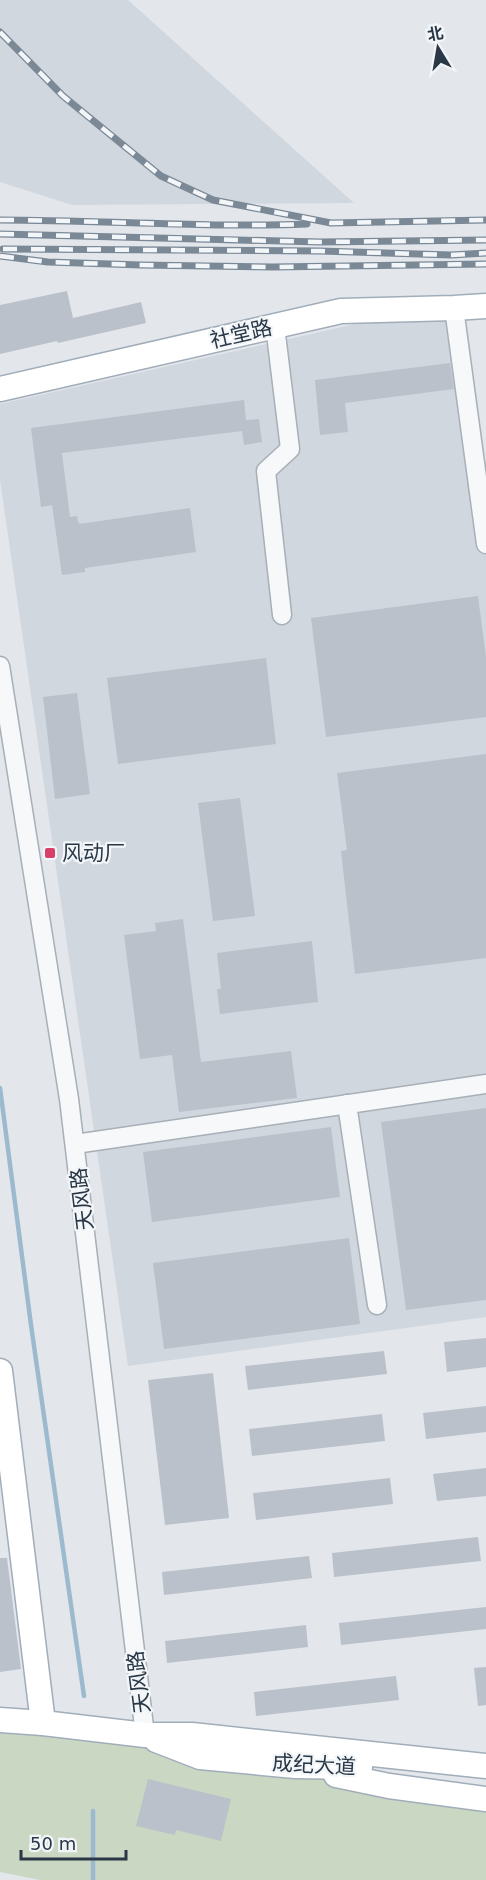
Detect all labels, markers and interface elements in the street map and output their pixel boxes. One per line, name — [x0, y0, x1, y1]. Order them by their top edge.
north arrow — [408, 18, 468, 78]
text: 北 — [426, 23, 445, 45]
street label: 社堂路 — [208, 315, 274, 353]
place label: 风动厂 — [62, 841, 125, 865]
marker: 风动厂 — [43, 846, 57, 860]
street label: 天风路 — [66, 1166, 98, 1232]
street label: 天风路 — [123, 1649, 155, 1715]
street label: 成纪大道 — [271, 1751, 357, 1779]
scale bar — [21, 1823, 126, 1861]
text: 50 m — [30, 1833, 76, 1854]

